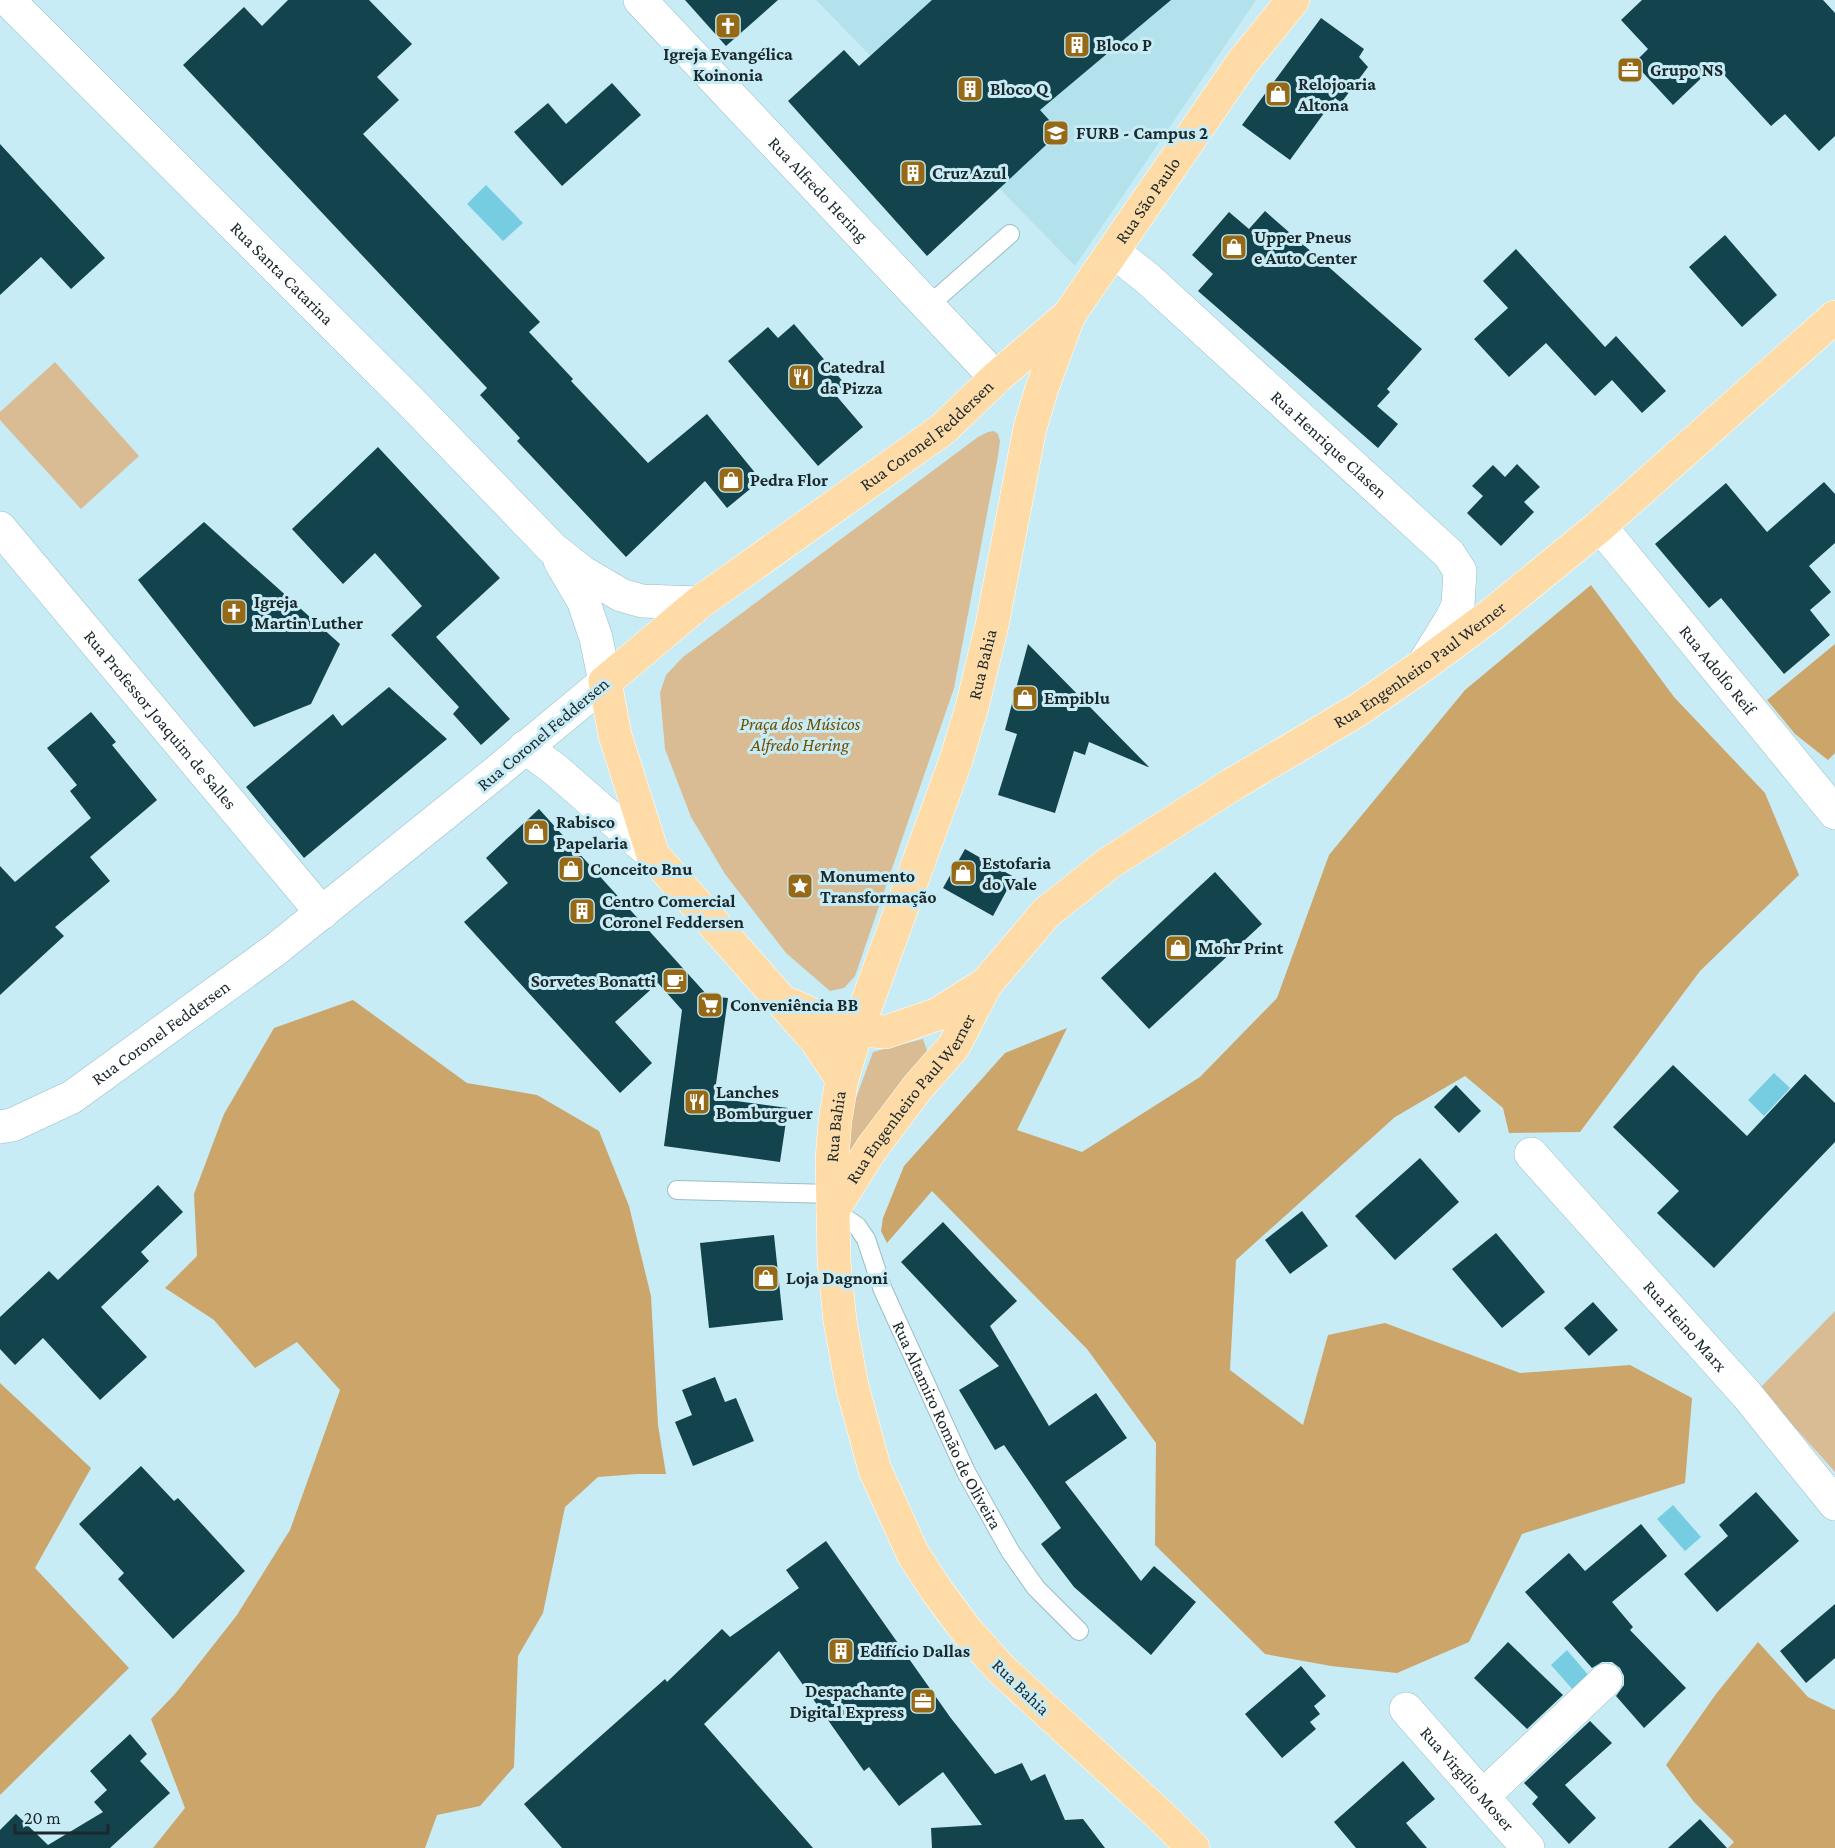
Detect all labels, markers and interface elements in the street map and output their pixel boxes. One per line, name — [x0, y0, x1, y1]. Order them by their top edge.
church icon: Igreja Evangélica Koinonia — [713, 11, 743, 41]
building icon: Bloco P — [1062, 30, 1092, 60]
place label: Bloco P — [1096, 35, 1152, 55]
place label: Igreja Evangélica Koinonia — [663, 44, 793, 85]
office icon: Grupo NS — [1615, 55, 1645, 85]
place label: Grupo NS — [1650, 60, 1723, 80]
building icon: Bloco Q — [955, 74, 985, 104]
place label: Relojoaria Altona — [1297, 74, 1376, 115]
place label: Bloco Q — [990, 79, 1050, 99]
shop icon: Relojoaria Altona — [1263, 79, 1293, 109]
school or university icon: FURB - Campus 2 — [1041, 118, 1071, 148]
place label: FURB - Campus 2 — [1076, 123, 1208, 143]
street label: Rua Alfredo Hering — [764, 133, 872, 246]
street label: Rua São Paulo — [1111, 153, 1184, 247]
building icon: Cruz Azul — [898, 158, 928, 188]
place label: Cruz Azul — [932, 163, 1006, 183]
street label: Rua Santa Catarina — [226, 218, 338, 329]
place label: Upper Pneus e Auto Center — [1254, 227, 1357, 268]
shop icon: Upper Pneus e Auto Center — [1219, 232, 1249, 262]
place label: Catedral da Pizza — [820, 357, 885, 398]
restaurant icon: Catedral da Pizza — [786, 362, 816, 392]
street label: Rua Coronel Feddersen — [856, 376, 998, 495]
street label: Rua Henrique Clasen — [1267, 386, 1391, 503]
shop icon: Pedra Flor — [716, 465, 746, 495]
place label: Pedra Flor — [750, 470, 828, 490]
place label: Igreja Martin Luther — [254, 592, 363, 633]
church icon: Igreja Martin Luther — [219, 597, 249, 627]
street label: Rua Engenheiro Paul Werner — [1330, 597, 1510, 732]
street label: Rua Adolfo Reif — [1675, 621, 1761, 720]
street label: Rua Professor Joaquim de Salles — [80, 626, 241, 813]
street label: Rua Bahia — [964, 627, 1001, 702]
street label: Rua Coronel Feddersen — [473, 673, 613, 795]
shop icon: Empiblu — [1010, 683, 1040, 713]
place label: Empiblu — [1044, 688, 1111, 708]
park label: Praça dos Músicos Alfredo Hering — [740, 714, 861, 755]
place label: Rabisco Papelaria — [556, 812, 628, 853]
shop icon: Rabisco Papelaria — [521, 817, 551, 847]
place label: Estofaria do Vale — [982, 853, 1051, 894]
shop icon: Conceito Bnu — [556, 854, 586, 884]
shop icon: Estofaria do Vale — [948, 858, 978, 888]
place label: Conceito Bnu — [590, 859, 693, 879]
place label: Monumento Transformação — [820, 866, 937, 907]
place icon: Monumento Transformação — [785, 871, 815, 901]
place label: Centro Comercial Coronel Feddersen — [602, 891, 745, 932]
building icon: Centro Comercial Coronel Feddersen — [567, 896, 597, 926]
shop icon: Mohr Print — [1163, 933, 1193, 963]
place label: Mohr Print — [1198, 938, 1284, 958]
cafe icon: Sorvetes Bonatti — [660, 966, 690, 996]
place label: Sorvetes Bonatti — [531, 971, 657, 991]
street label: Rua Coronel Feddersen — [88, 976, 234, 1089]
supermarket icon: Conveniência BB — [695, 990, 725, 1020]
place label: Conveniência BB — [730, 995, 858, 1015]
street label: Rua Engenheiro Paul Werner — [842, 1010, 979, 1187]
place label: Lanches Bomburguer — [716, 1082, 813, 1123]
restaurant icon: Lanches Bomburguer — [682, 1087, 712, 1117]
street label: Rua Bahia — [822, 1089, 850, 1163]
shop icon: Loja Dagnoni — [751, 1263, 781, 1293]
place label: Loja Dagnoni — [786, 1268, 889, 1289]
street label: Rua Heino Marx — [1639, 1276, 1732, 1376]
street label: Rua Altamiro Romão de Oliveira — [888, 1318, 1006, 1533]
building icon: Edifício Dallas — [826, 1636, 856, 1666]
place label: Edifício Dallas — [860, 1641, 970, 1661]
street label: Rua Bahia — [988, 1655, 1054, 1719]
place label: Despachante Digital Express — [790, 1681, 904, 1722]
office icon: Despachante Digital Express — [908, 1686, 938, 1716]
street label: Rua Virgílio Moser — [1416, 1723, 1519, 1836]
scale bar — [15, 1797, 108, 1835]
text: 20 m — [24, 1808, 61, 1828]

